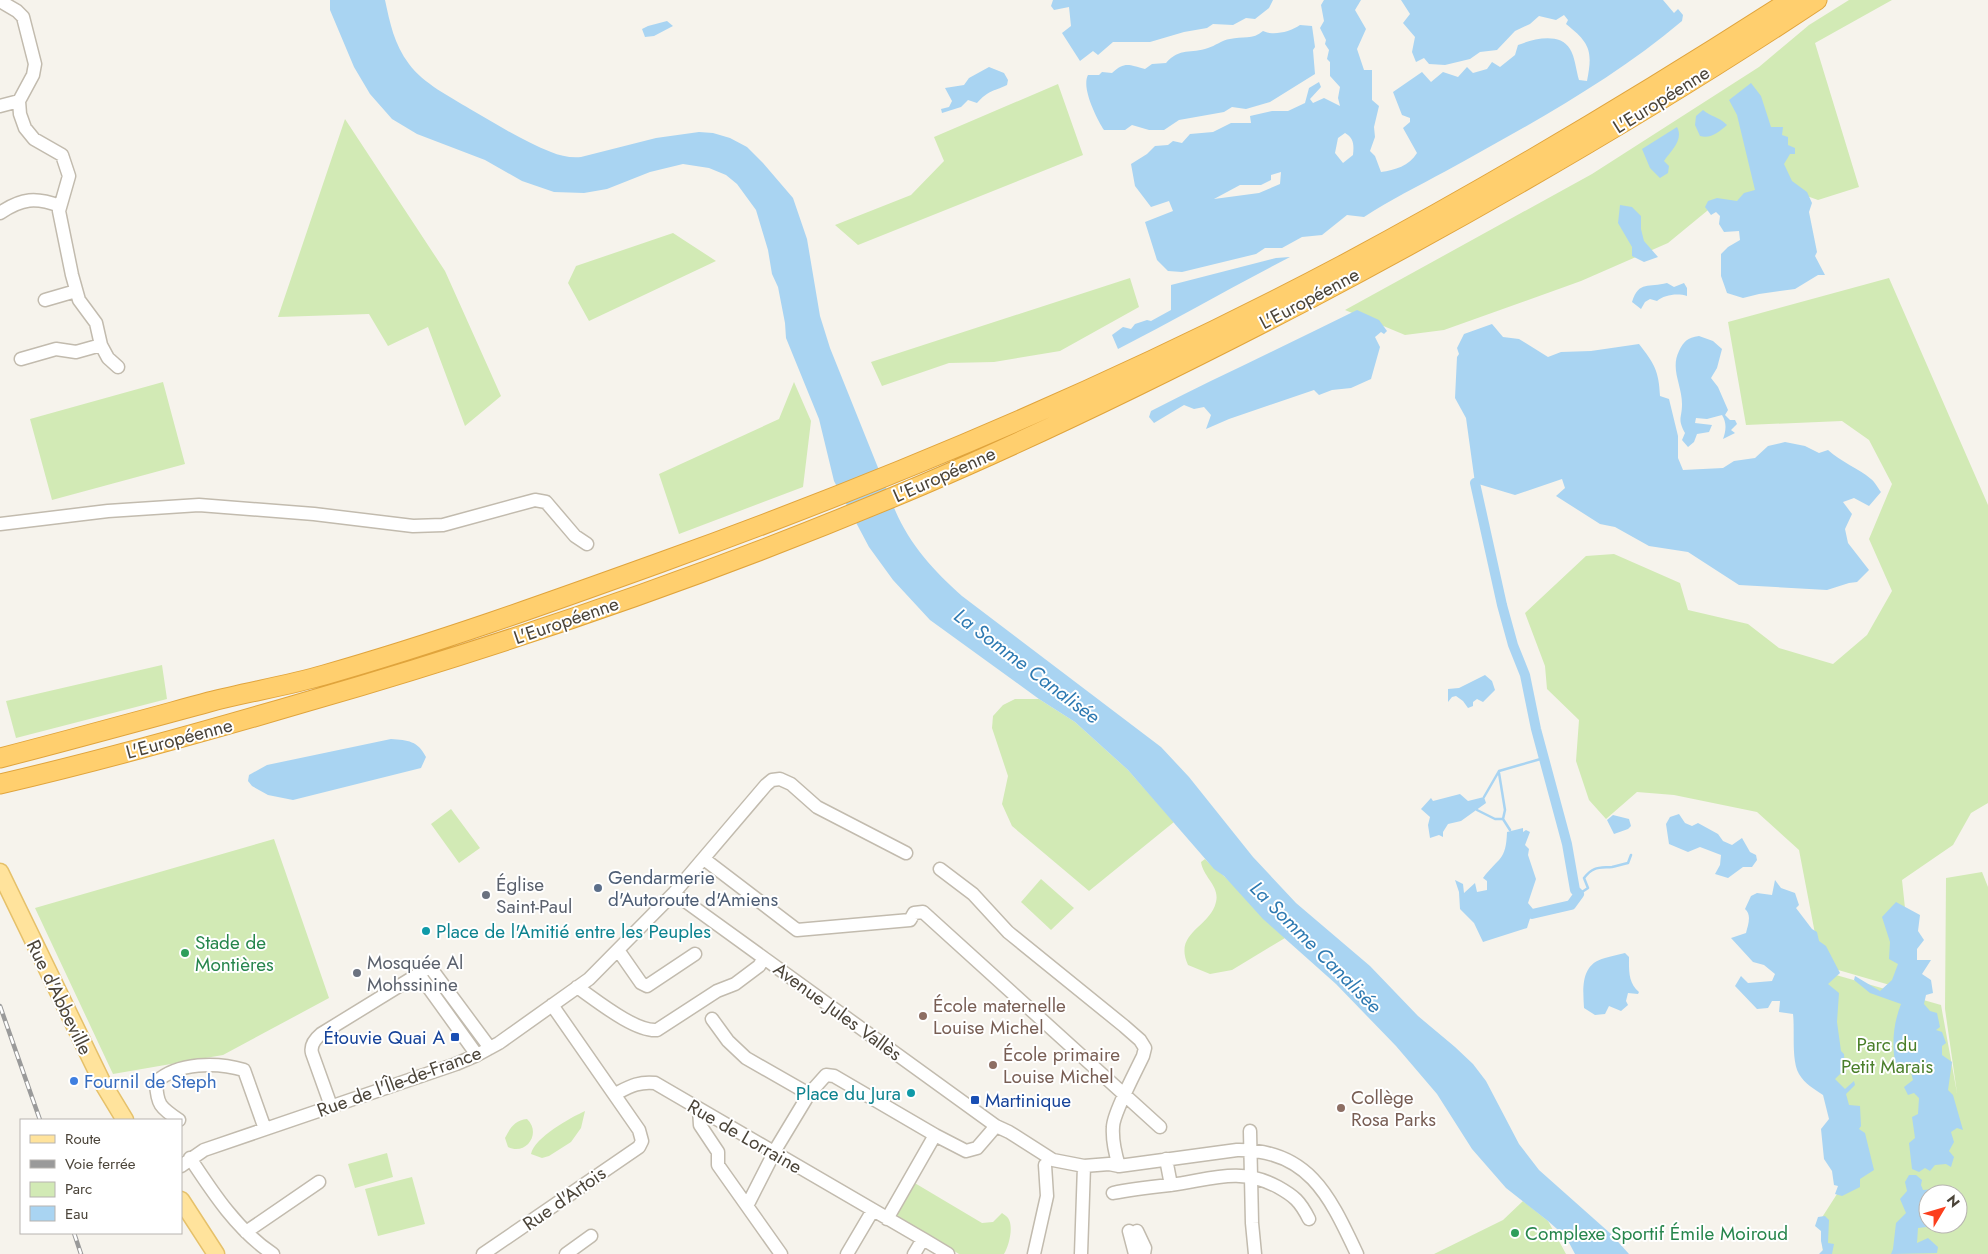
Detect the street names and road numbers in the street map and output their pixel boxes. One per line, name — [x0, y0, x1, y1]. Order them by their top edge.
street label: L'Européenne — [1608, 59, 1715, 140]
street label: L'Européenne — [1255, 261, 1364, 336]
street label: L'Européenne — [889, 440, 1000, 509]
street label: L'Européenne — [510, 590, 622, 651]
street label: L'Européenne — [123, 711, 236, 766]
street label: Rue d'Abbeville — [20, 935, 99, 1060]
street label: Avenue Jules Vallès — [768, 956, 908, 1067]
street label: Rue de l'Île-de-France — [313, 1039, 485, 1124]
street label: Rue de Lorraine — [682, 1093, 807, 1180]
street label: Rue d'Artois — [517, 1160, 612, 1237]

